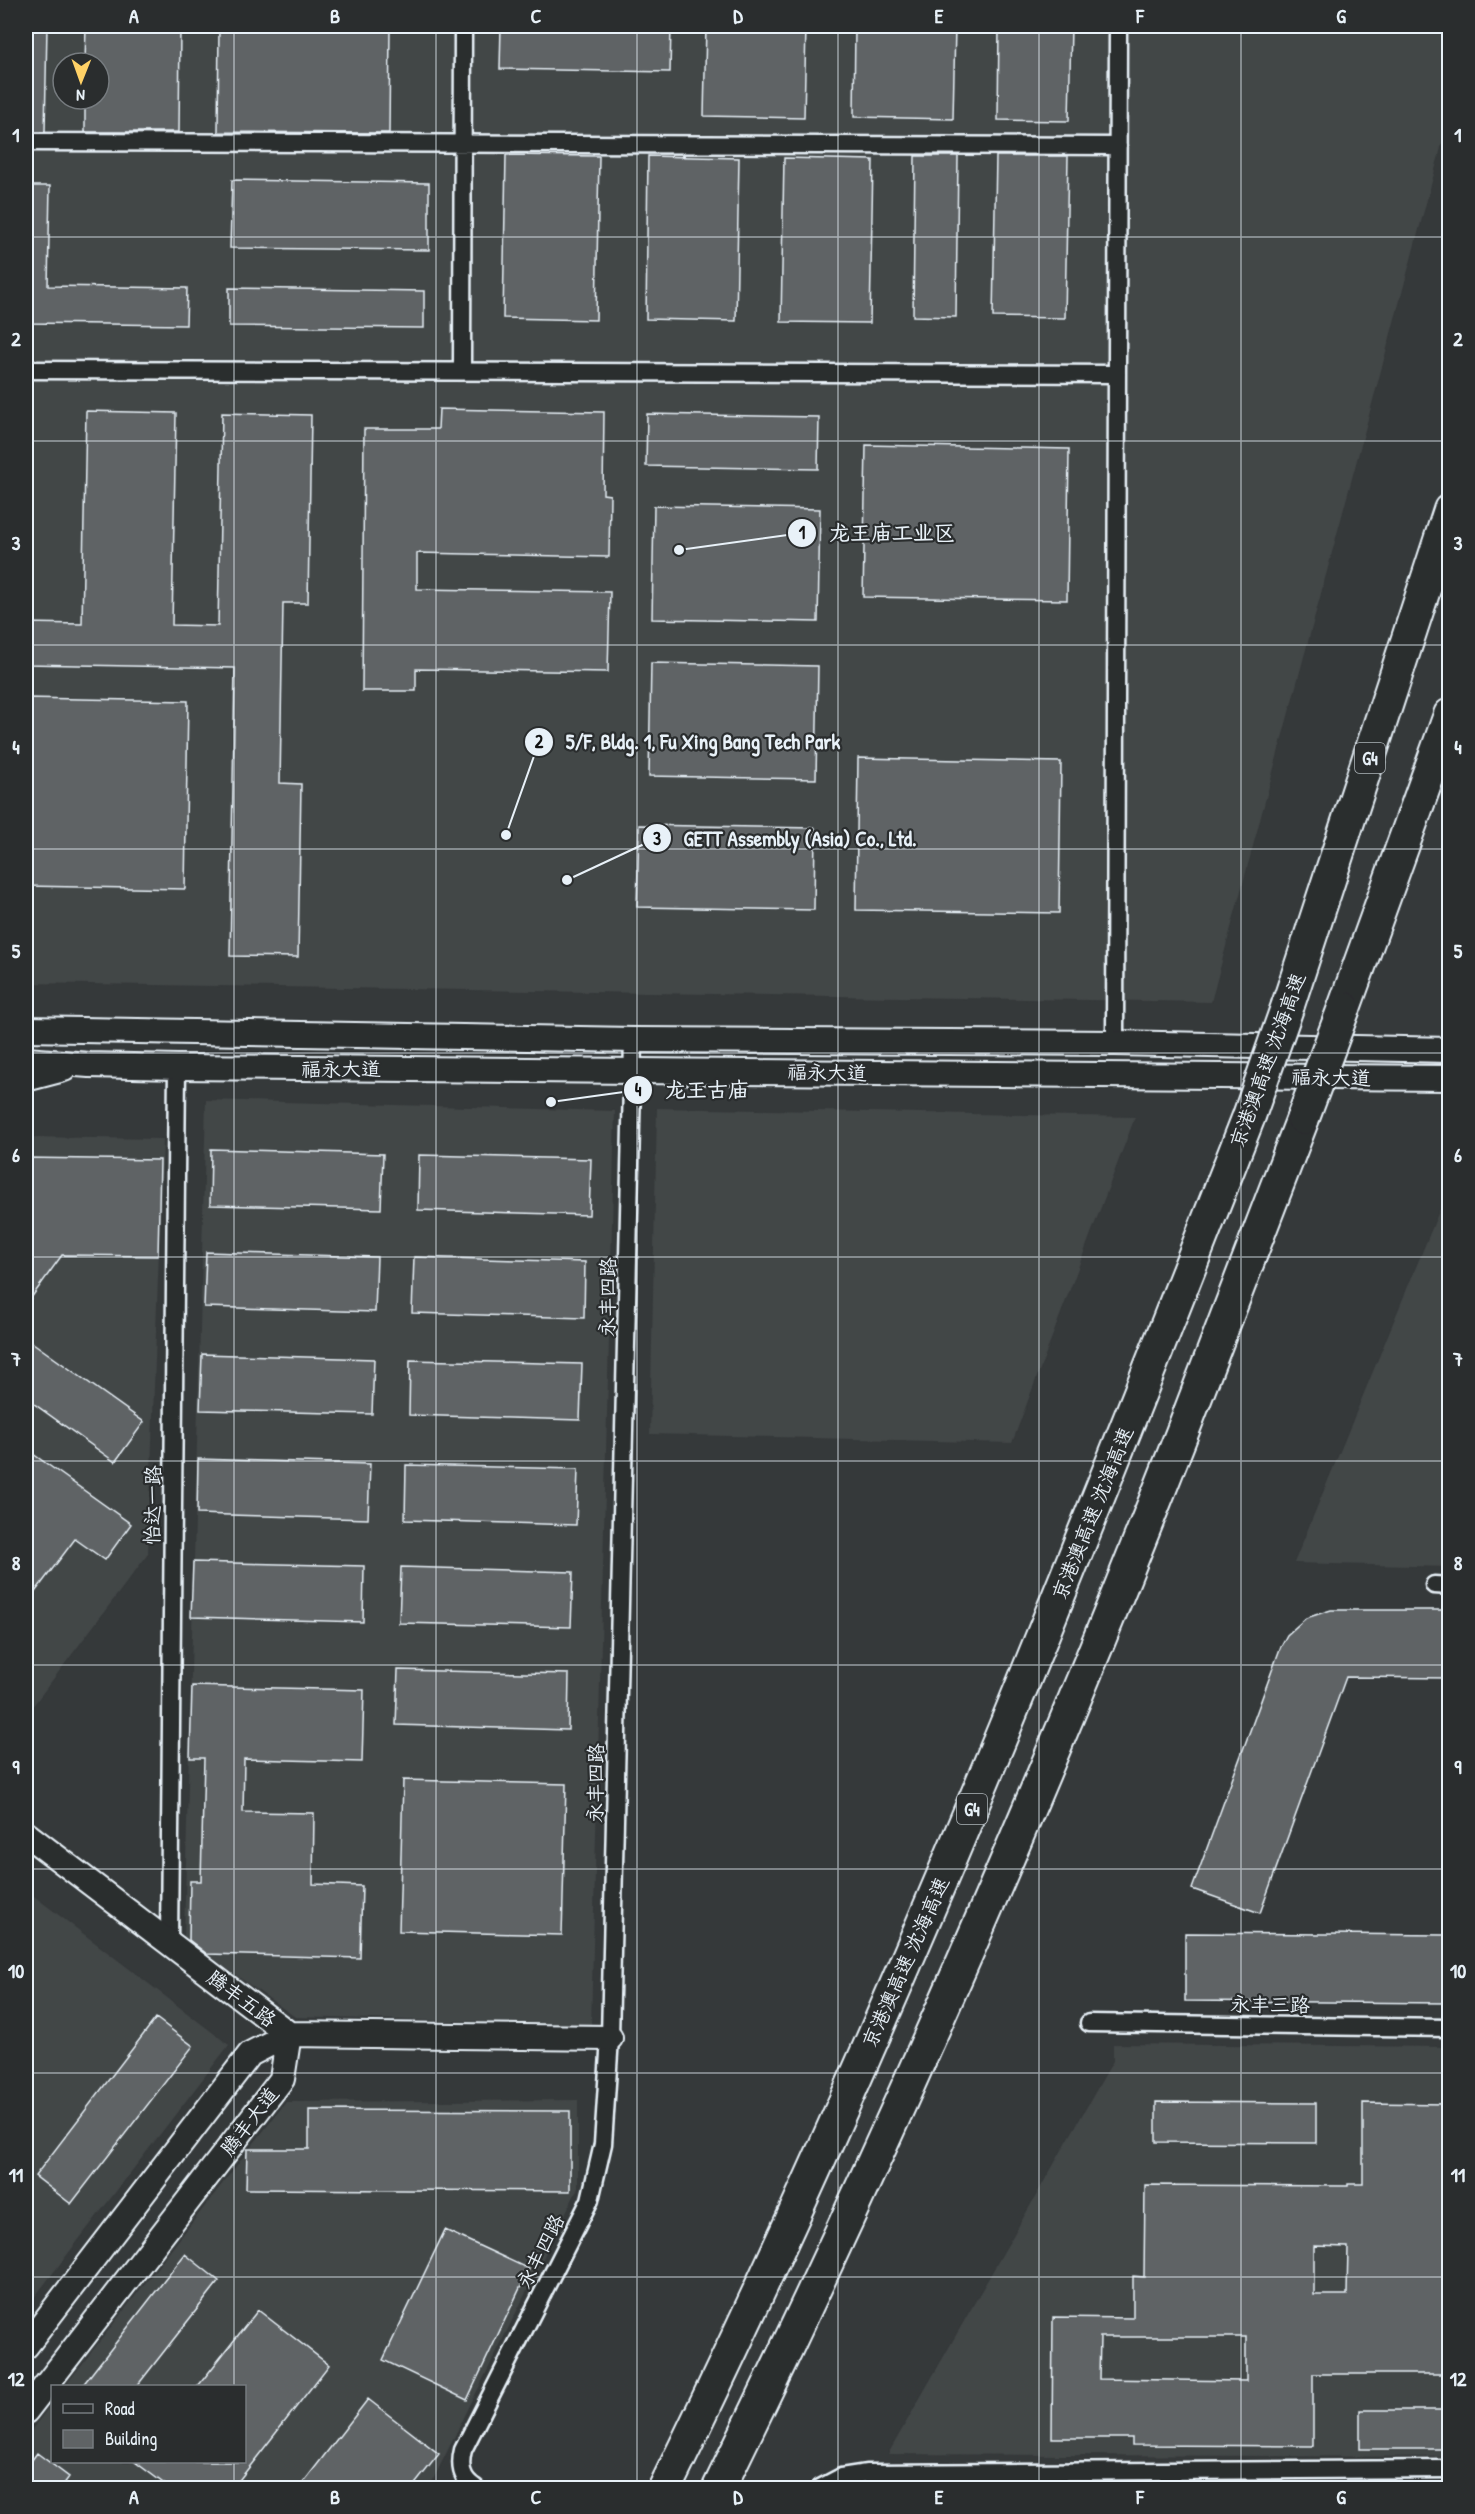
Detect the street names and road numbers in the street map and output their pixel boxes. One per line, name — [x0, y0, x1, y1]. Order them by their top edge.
road number: G4 — [1355, 743, 1385, 773]
street label: 京港澳高速 沈海高速 — [1223, 969, 1311, 1151]
street label: 福永大道 — [301, 1055, 381, 1082]
street label: 福永大道 — [787, 1058, 867, 1086]
street label: 福永大道 — [1291, 1063, 1371, 1091]
street label: 永丰四路 — [593, 1256, 621, 1337]
street label: 京港澳高速 沈海高速 — [1045, 1422, 1139, 1604]
street label: 怡达一路 — [138, 1464, 166, 1545]
street label: 永丰四路 — [581, 1742, 609, 1823]
road number: G4 — [957, 1794, 987, 1824]
street label: 京港澳高速 沈海高速 — [855, 1872, 955, 2052]
street label: 腾丰五路 — [202, 1963, 283, 2033]
street label: 永丰三路 — [1230, 1990, 1311, 2018]
street label: 腾丰大道 — [214, 2081, 284, 2161]
street label: 永丰四路 — [510, 2208, 571, 2293]

